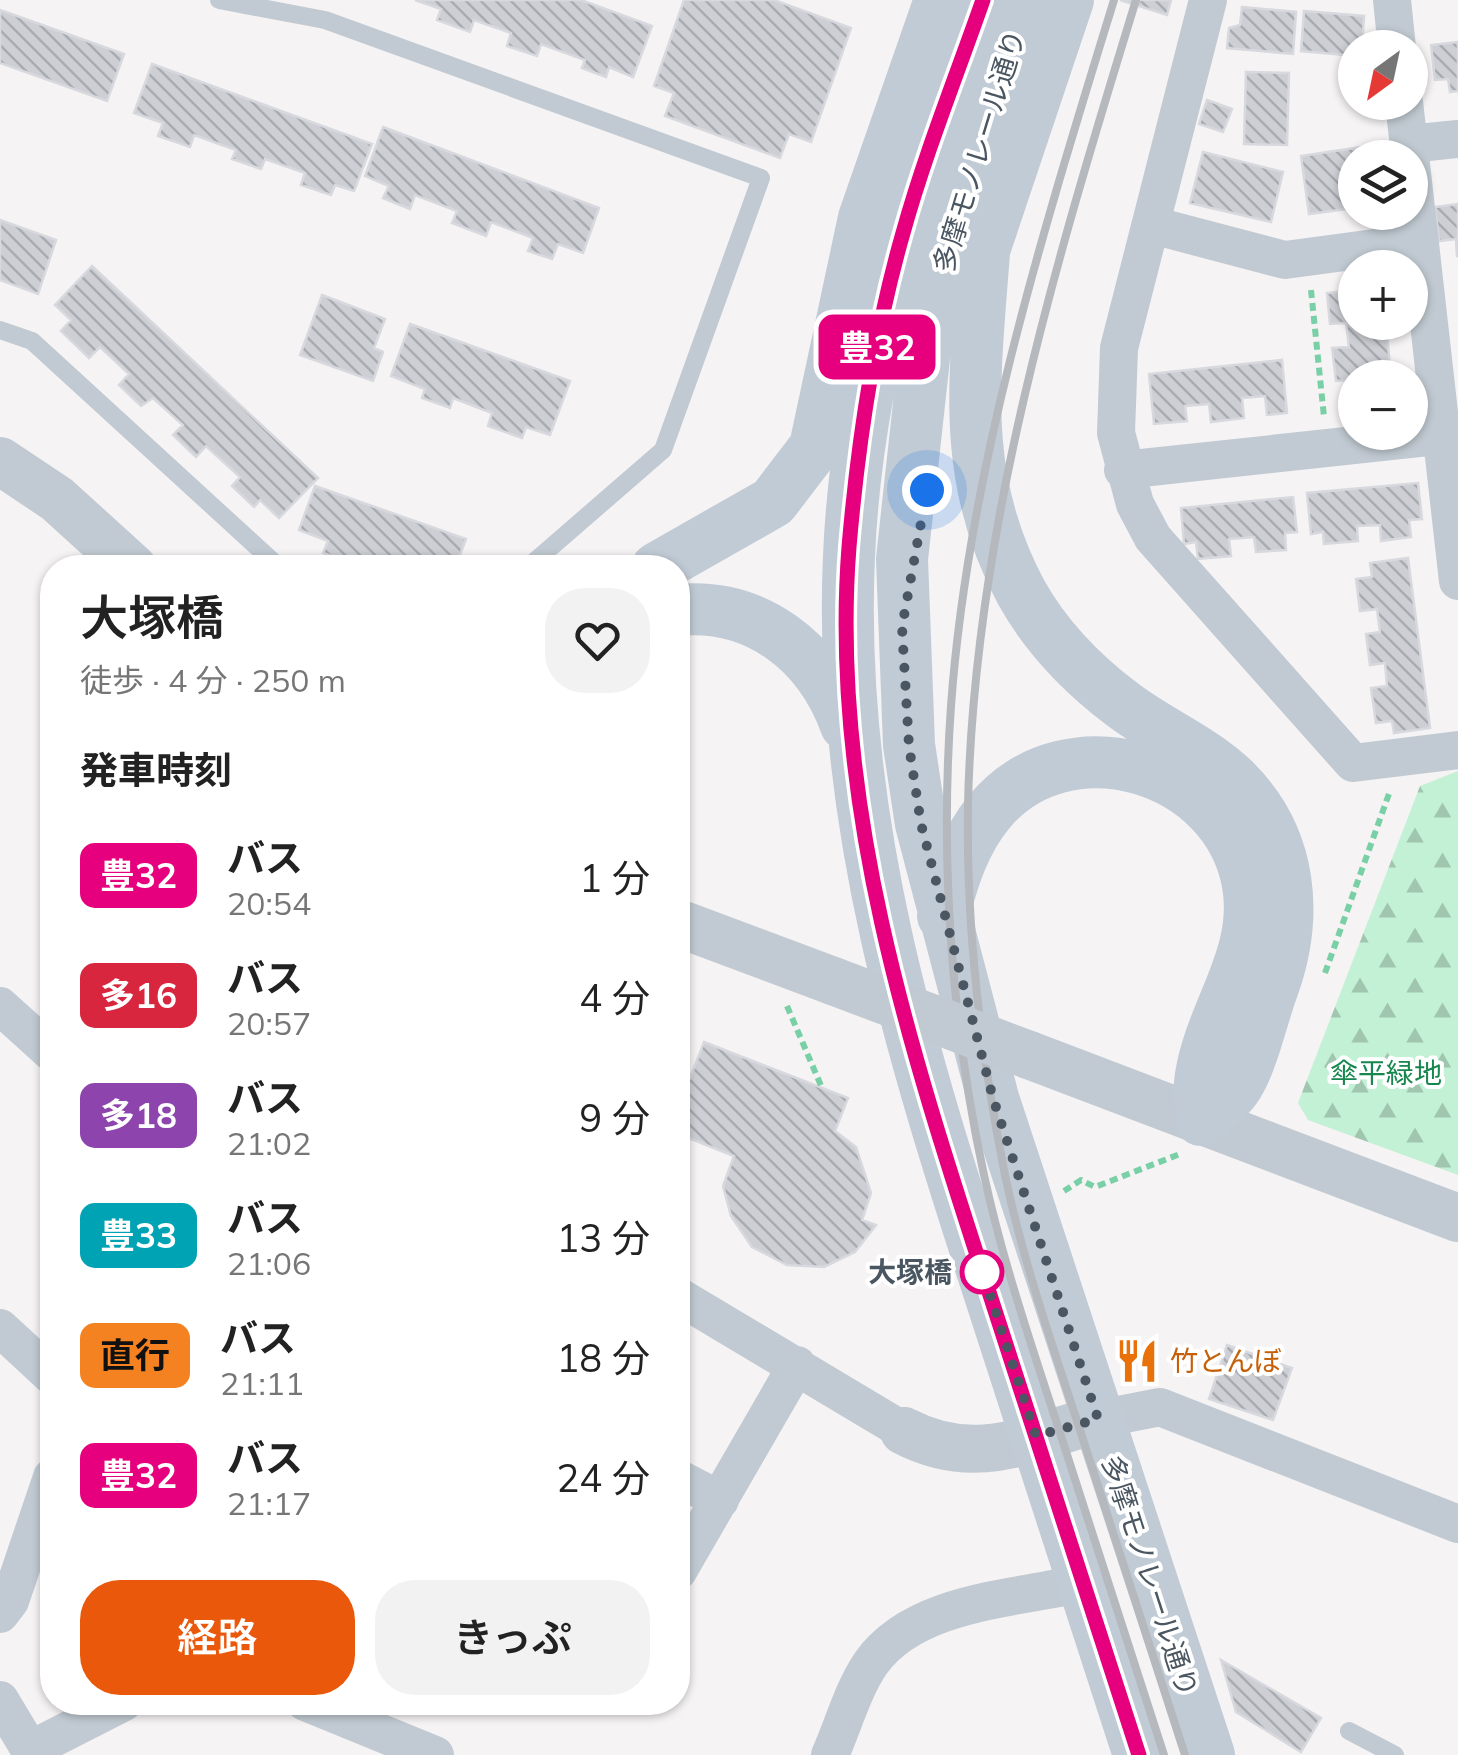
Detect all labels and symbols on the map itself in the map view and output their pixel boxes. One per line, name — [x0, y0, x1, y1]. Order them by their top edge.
street label: 多摩モノレール通り — [925, 25, 1032, 276]
north arrow — [1338, 30, 1428, 120]
line badge: 豊32 — [820, 314, 934, 380]
your location — [902, 465, 952, 515]
park label: 傘平緑地 — [1330, 1055, 1442, 1090]
marker: 大塚橋 — [961, 1251, 1003, 1293]
place label: 大塚橋 — [868, 1254, 952, 1289]
restaurant icon: 竹とんぼ — [1113, 1337, 1161, 1385]
place label: 竹とんぼ — [1170, 1343, 1282, 1378]
street label: 多摩モノレール通り — [1095, 1451, 1206, 1701]

